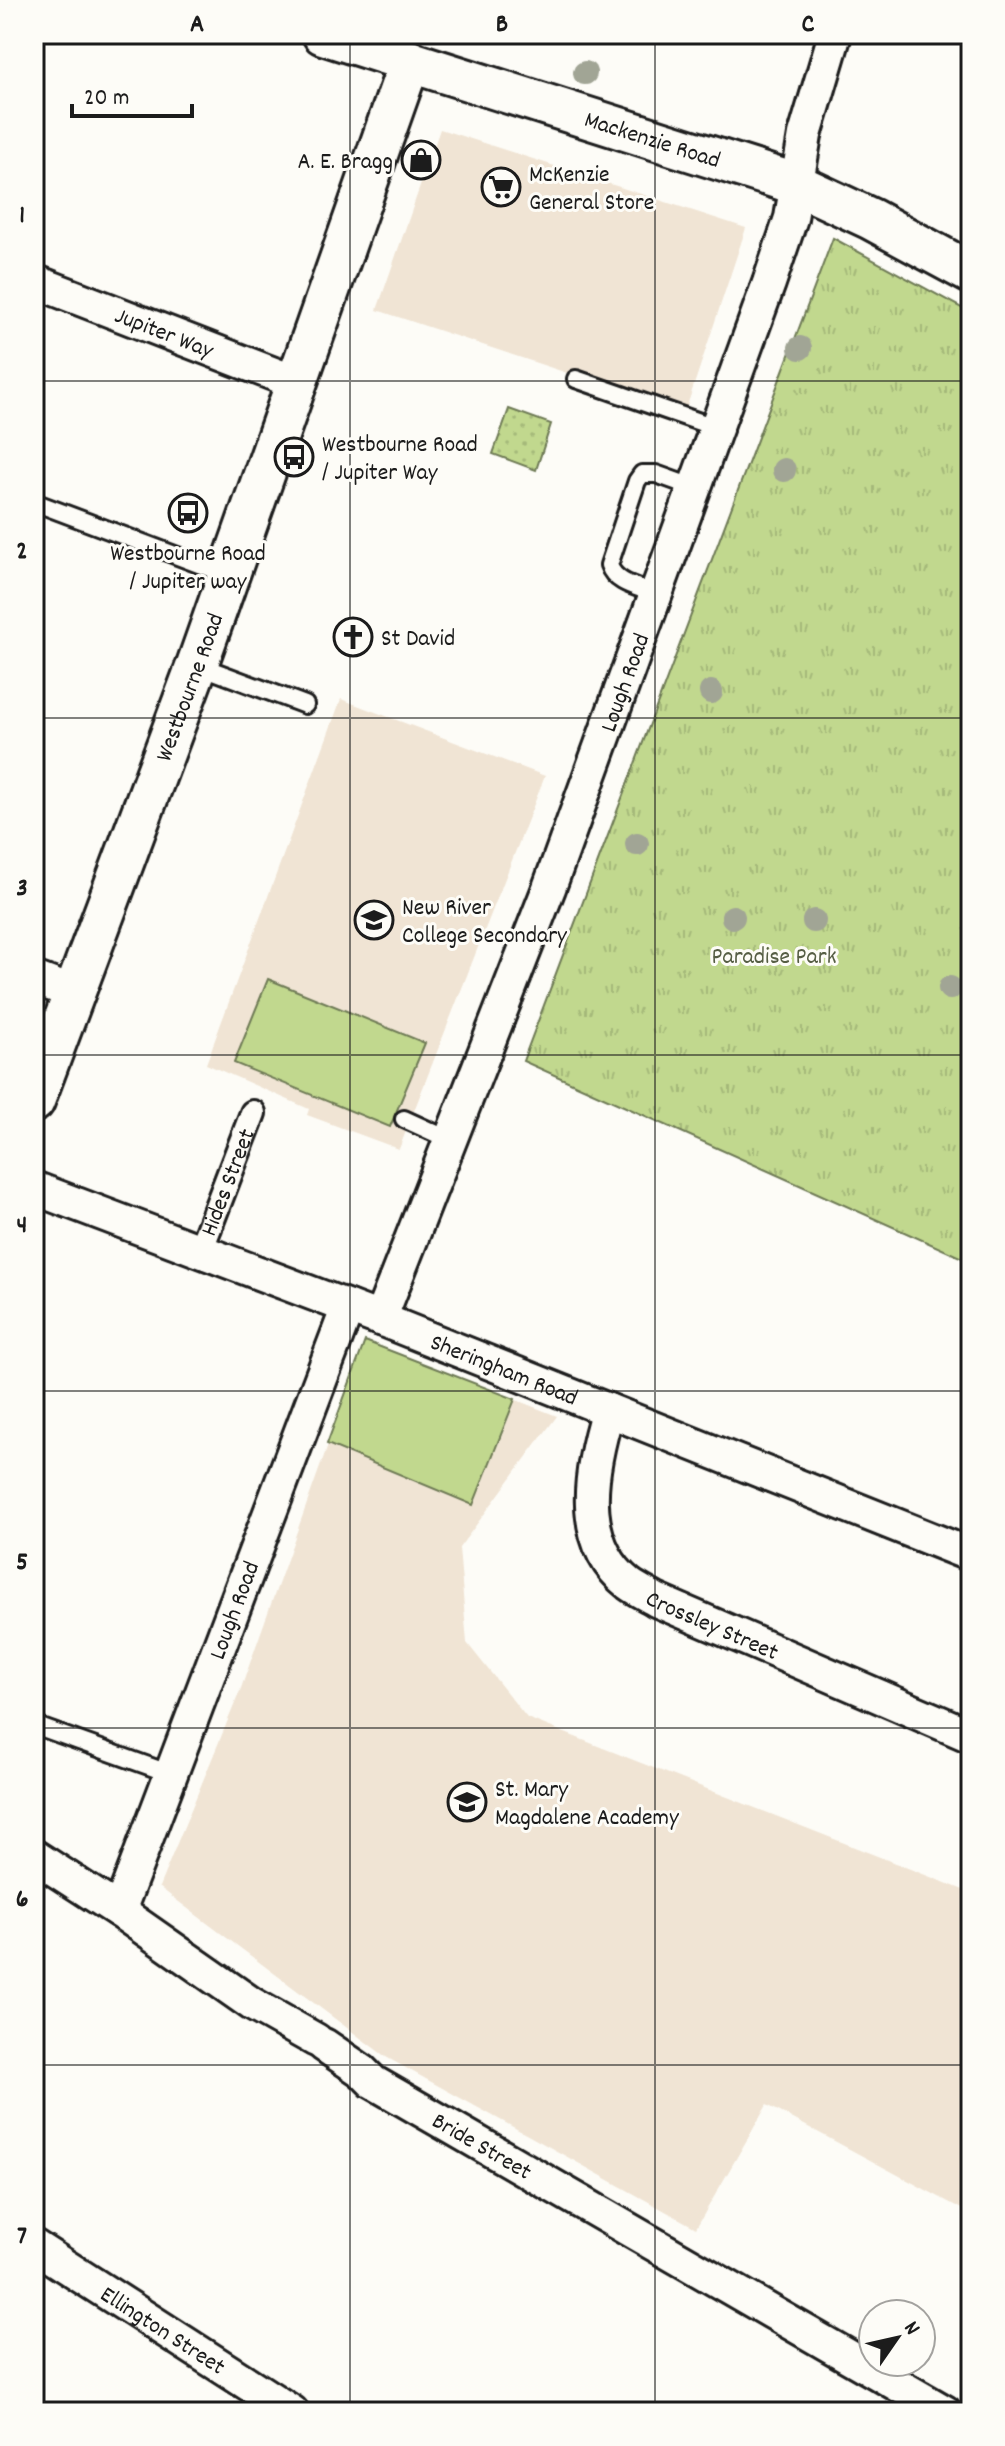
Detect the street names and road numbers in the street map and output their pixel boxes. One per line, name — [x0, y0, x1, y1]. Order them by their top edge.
street label: Mackenzie Road — [580, 104, 724, 179]
street label: Jupiter Way — [109, 300, 219, 369]
street label: Westbourne Road — [148, 609, 234, 767]
street label: Lough Road — [593, 629, 660, 737]
street label: Hides Street — [193, 1124, 265, 1242]
street label: Sheringham Road — [424, 1327, 582, 1416]
street label: Lough Road — [202, 1557, 270, 1665]
street label: Crossley Street — [638, 1583, 783, 1671]
street label: Bride Street — [425, 2105, 537, 2190]
street label: Ellington Street — [93, 2279, 231, 2385]

